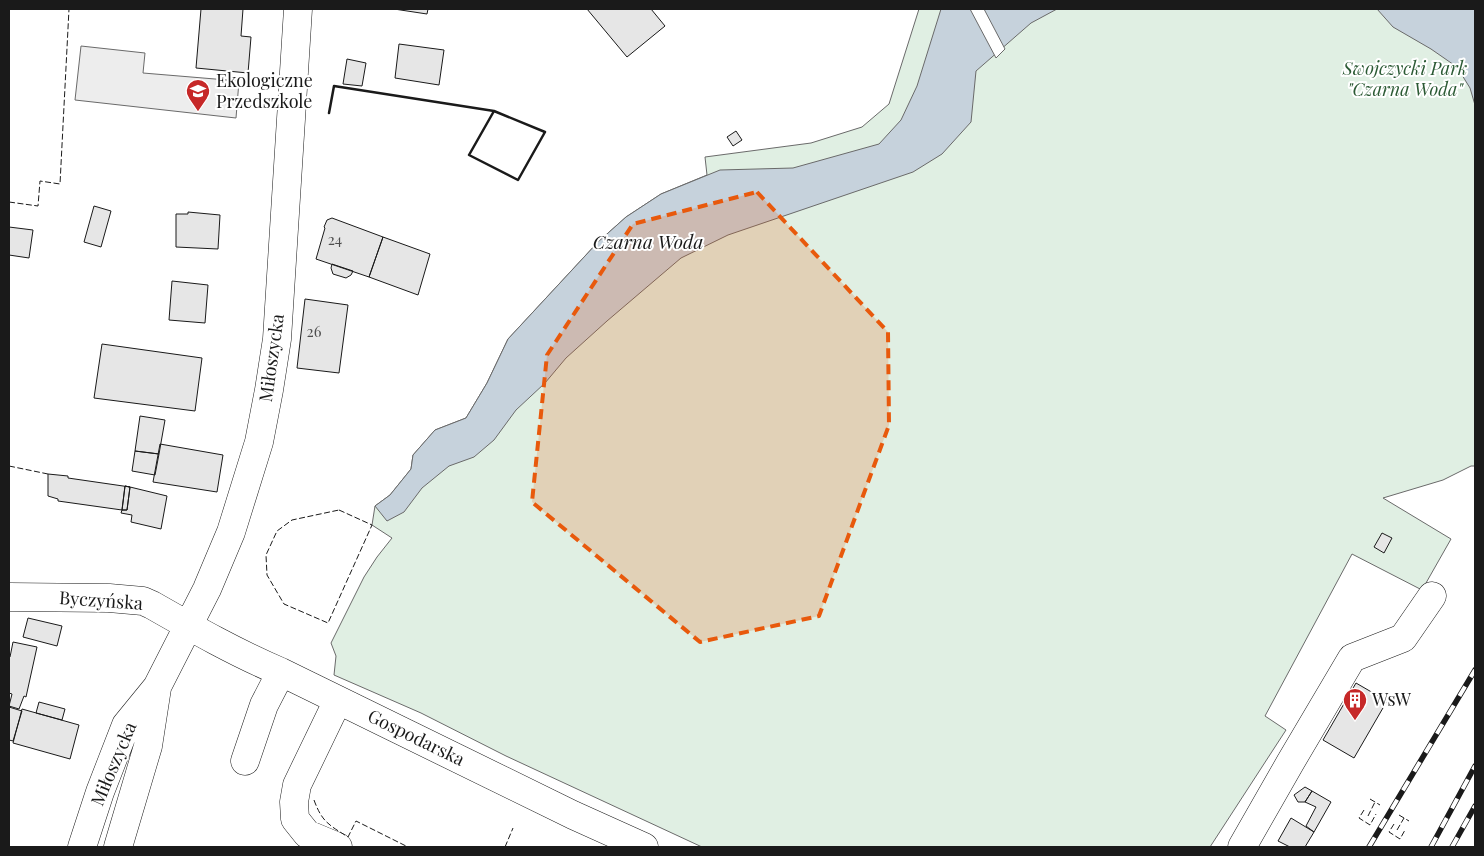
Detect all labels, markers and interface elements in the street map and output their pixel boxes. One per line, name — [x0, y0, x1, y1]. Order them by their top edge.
park label: Swojczycki Park "Czarna Woda" — [1342, 56, 1467, 101]
place label: Ekologiczne Przedszkole — [216, 68, 313, 113]
school or university icon: Ekologiczne Przedszkole — [185, 78, 211, 112]
water label: Czarna Woda — [593, 228, 703, 254]
house number: 24 — [328, 229, 342, 249]
street label: Miłoszycka — [253, 312, 289, 403]
house number: 26 — [307, 321, 322, 341]
street label: Byczyńska — [58, 585, 144, 615]
building icon: WsW — [1342, 687, 1368, 721]
place label: WsW — [1371, 687, 1412, 711]
street label: Gospodarska — [364, 703, 469, 771]
street label: Miłoszycka — [85, 718, 141, 809]

